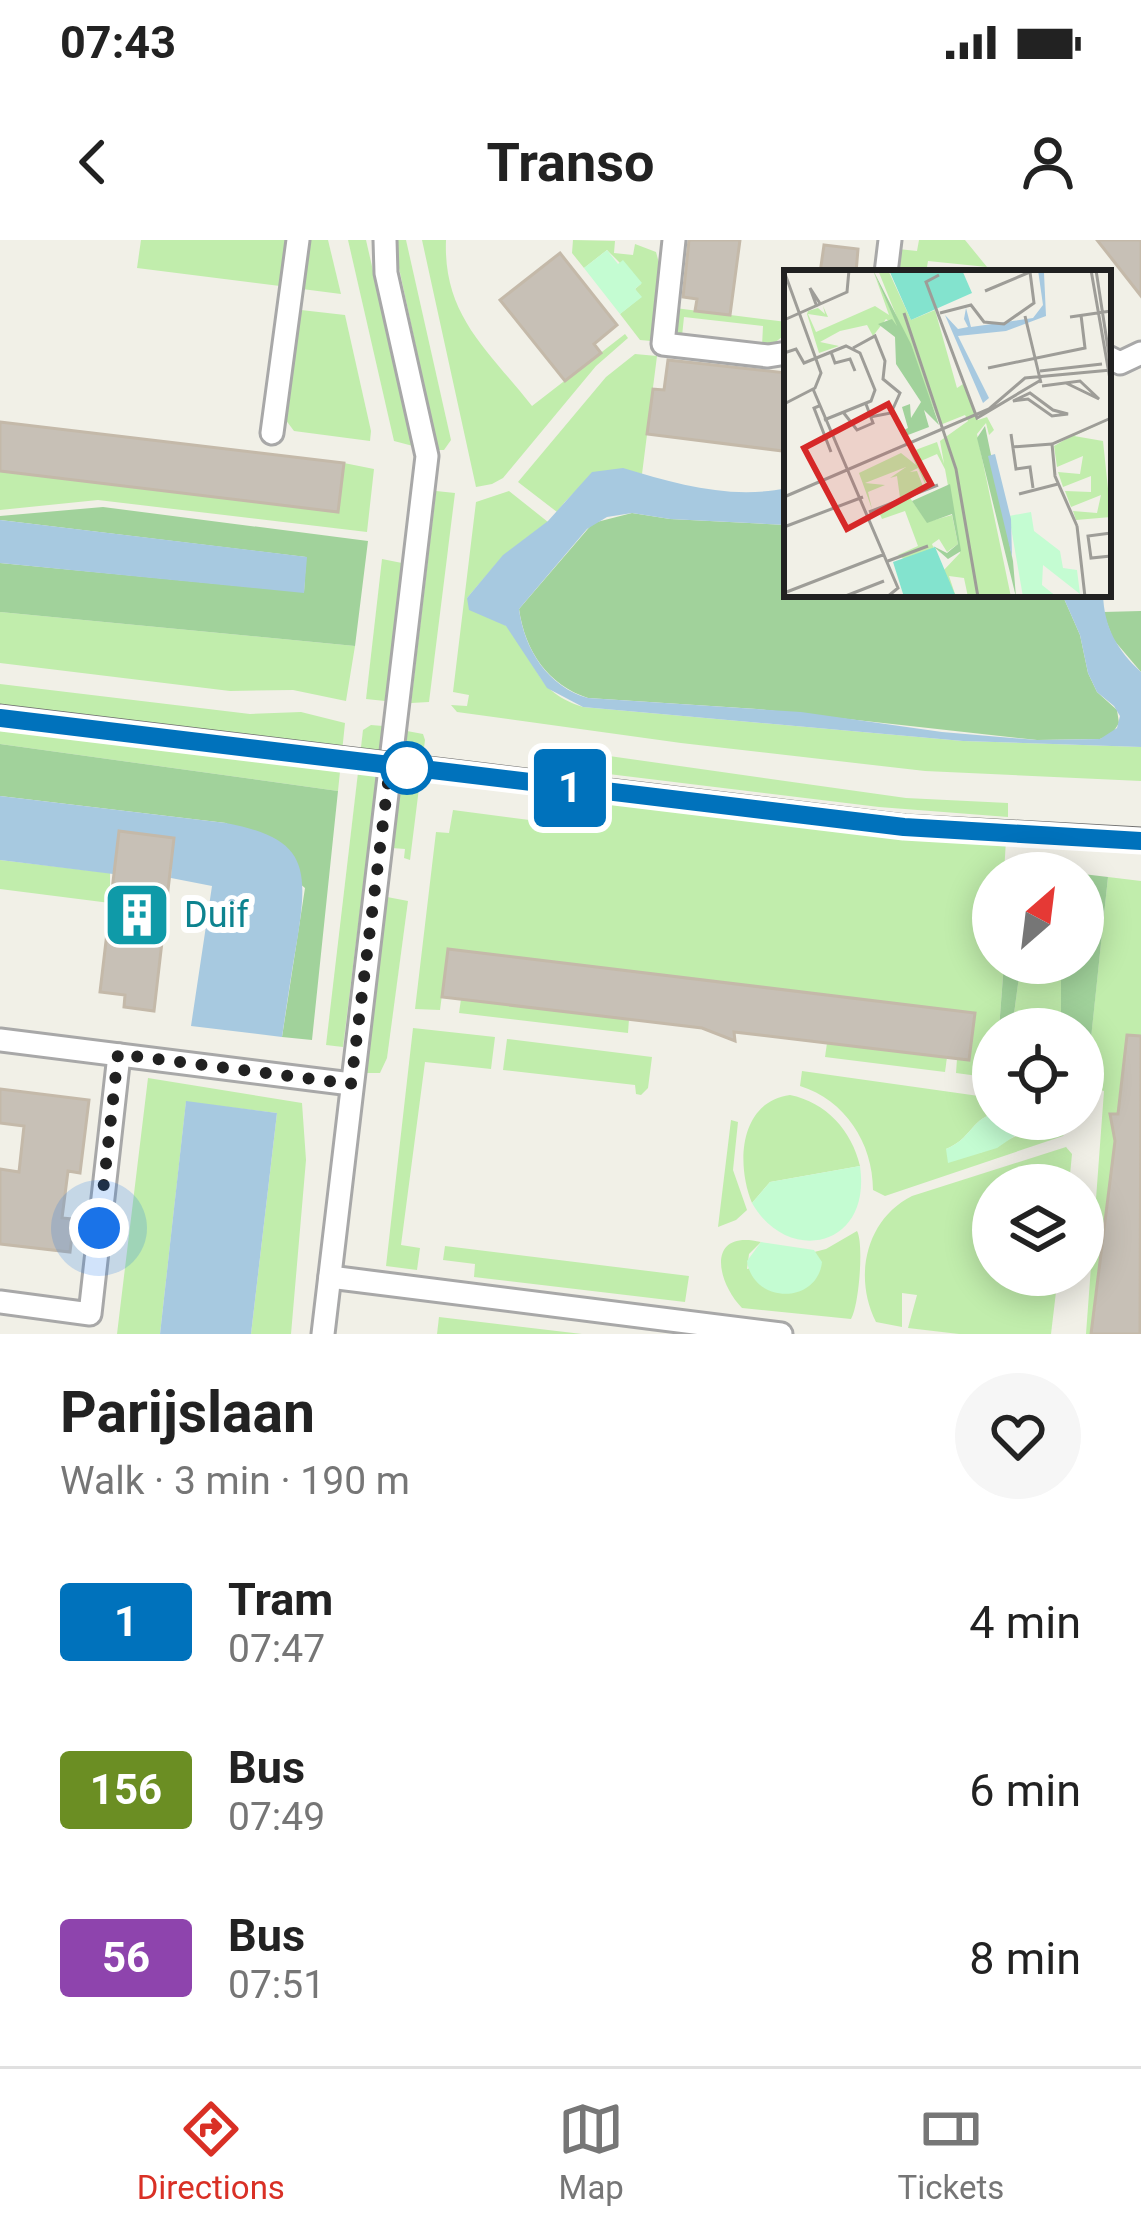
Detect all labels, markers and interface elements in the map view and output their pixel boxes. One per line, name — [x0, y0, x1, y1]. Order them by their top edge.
text: 07:43 — [60, 16, 176, 69]
icon: back — [60, 129, 126, 195]
icon: person — [1015, 129, 1081, 195]
text: Transo — [487, 131, 654, 194]
inset map — [784, 270, 1111, 597]
unlabelled marker — [382, 743, 432, 793]
line badge: 1 — [531, 749, 609, 827]
text: 1 — [558, 763, 582, 812]
north arrow — [972, 852, 1104, 984]
map controls — [972, 852, 1104, 1296]
building icon: Duif — [102, 880, 172, 950]
place label: Duif — [184, 894, 249, 936]
button: locate — [972, 1008, 1104, 1140]
button: layers — [972, 1164, 1104, 1296]
your location — [69, 1198, 129, 1258]
button: heart — [955, 1373, 1081, 1499]
text: Parijslaan — [60, 1379, 315, 1446]
text: Walk · 3 min · 190 m — [60, 1458, 410, 1504]
text: Tram — [228, 1573, 333, 1626]
text: 4 min — [969, 1596, 1081, 1649]
text: 1 — [114, 1597, 138, 1646]
text: 07:47 — [228, 1626, 325, 1672]
text: Bus — [228, 1741, 305, 1794]
text: 6 min — [969, 1764, 1081, 1817]
text: 156 — [90, 1765, 162, 1814]
text: 07:49 — [228, 1794, 325, 1840]
text: Bus — [228, 1909, 305, 1962]
text: 8 min — [969, 1932, 1081, 1985]
text: 56 — [102, 1933, 150, 1982]
text: 07:51 — [228, 1962, 325, 2008]
tab: Directions — [137, 2096, 285, 2207]
tab: Map — [558, 2096, 624, 2207]
tab: Tickets — [898, 2096, 1004, 2207]

